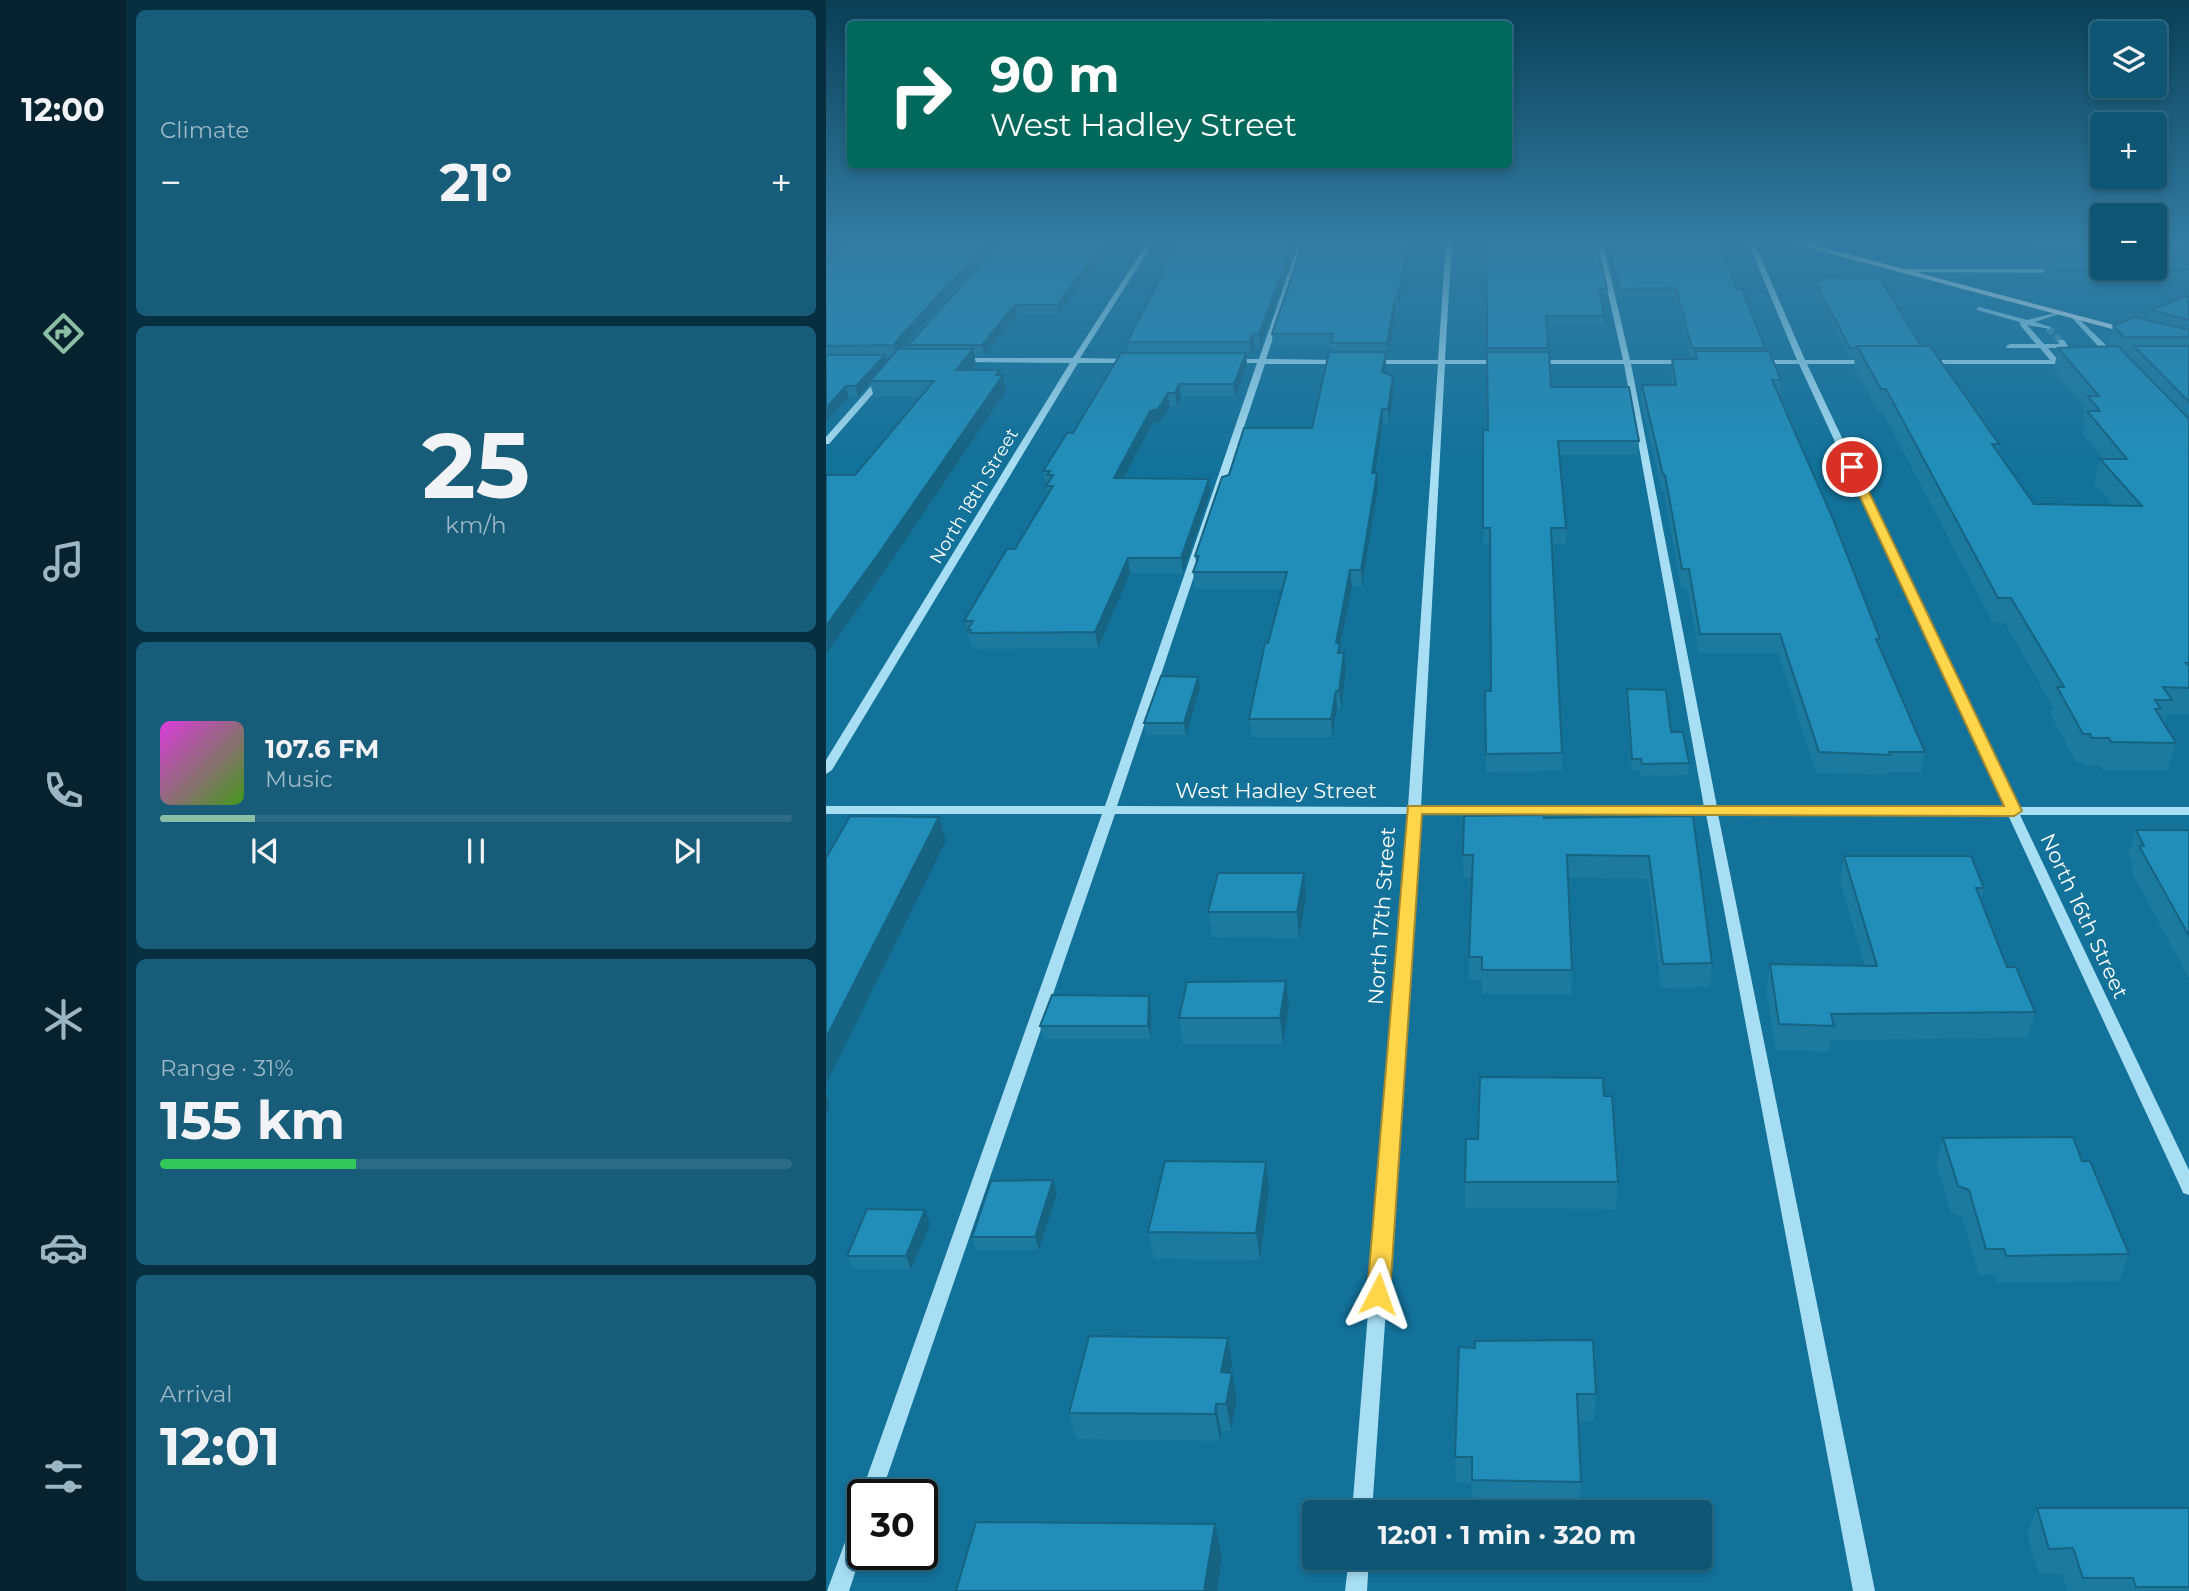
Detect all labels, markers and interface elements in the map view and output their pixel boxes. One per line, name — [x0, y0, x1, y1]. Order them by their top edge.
map controls — [2090, 21, 2167, 280]
button: layers — [2090, 21, 2167, 98]
text: 90 m — [990, 45, 1120, 104]
icon: right — [875, 49, 966, 140]
text: 12:00 — [21, 90, 105, 129]
text: West Hadley Street — [990, 105, 1297, 144]
button: + — [2090, 112, 2167, 189]
text: Climate — [160, 116, 249, 144]
text: 21° — [440, 151, 512, 214]
text: − — [160, 159, 182, 206]
text: + — [770, 159, 792, 206]
button: − — [2090, 203, 2167, 280]
icon: directions — [39, 309, 88, 358]
text: 25 — [422, 410, 530, 521]
street label: North 18th Street — [925, 424, 1023, 568]
pin — [1822, 437, 1882, 497]
icon: arrive — [1833, 448, 1871, 486]
text: km/h — [445, 511, 507, 539]
icon: music — [39, 537, 88, 586]
text: 107.6 FM — [265, 733, 379, 765]
text: Music — [265, 765, 333, 793]
icon: phone — [39, 766, 88, 815]
street label: West Hadley Street — [1175, 778, 1377, 803]
street label: North 17th Street — [1363, 826, 1400, 1006]
street label: North 16th Street — [2035, 829, 2134, 1002]
icon: previous — [246, 832, 284, 870]
icon: pause — [457, 832, 495, 870]
icon: next — [668, 832, 706, 870]
icon: climate — [39, 995, 88, 1044]
text: Range · 31% — [160, 1054, 293, 1082]
text: 155 km — [160, 1089, 345, 1152]
icon: car — [39, 1223, 88, 1272]
position arrow — [1341, 1257, 1415, 1331]
text: Arrival — [160, 1380, 233, 1408]
text: 12:01 — [160, 1415, 280, 1478]
icon: filters — [39, 1452, 88, 1501]
speed limit sign: 30 — [847, 1479, 938, 1570]
text: 12:01 · 1 min · 320 m — [1378, 1519, 1636, 1551]

